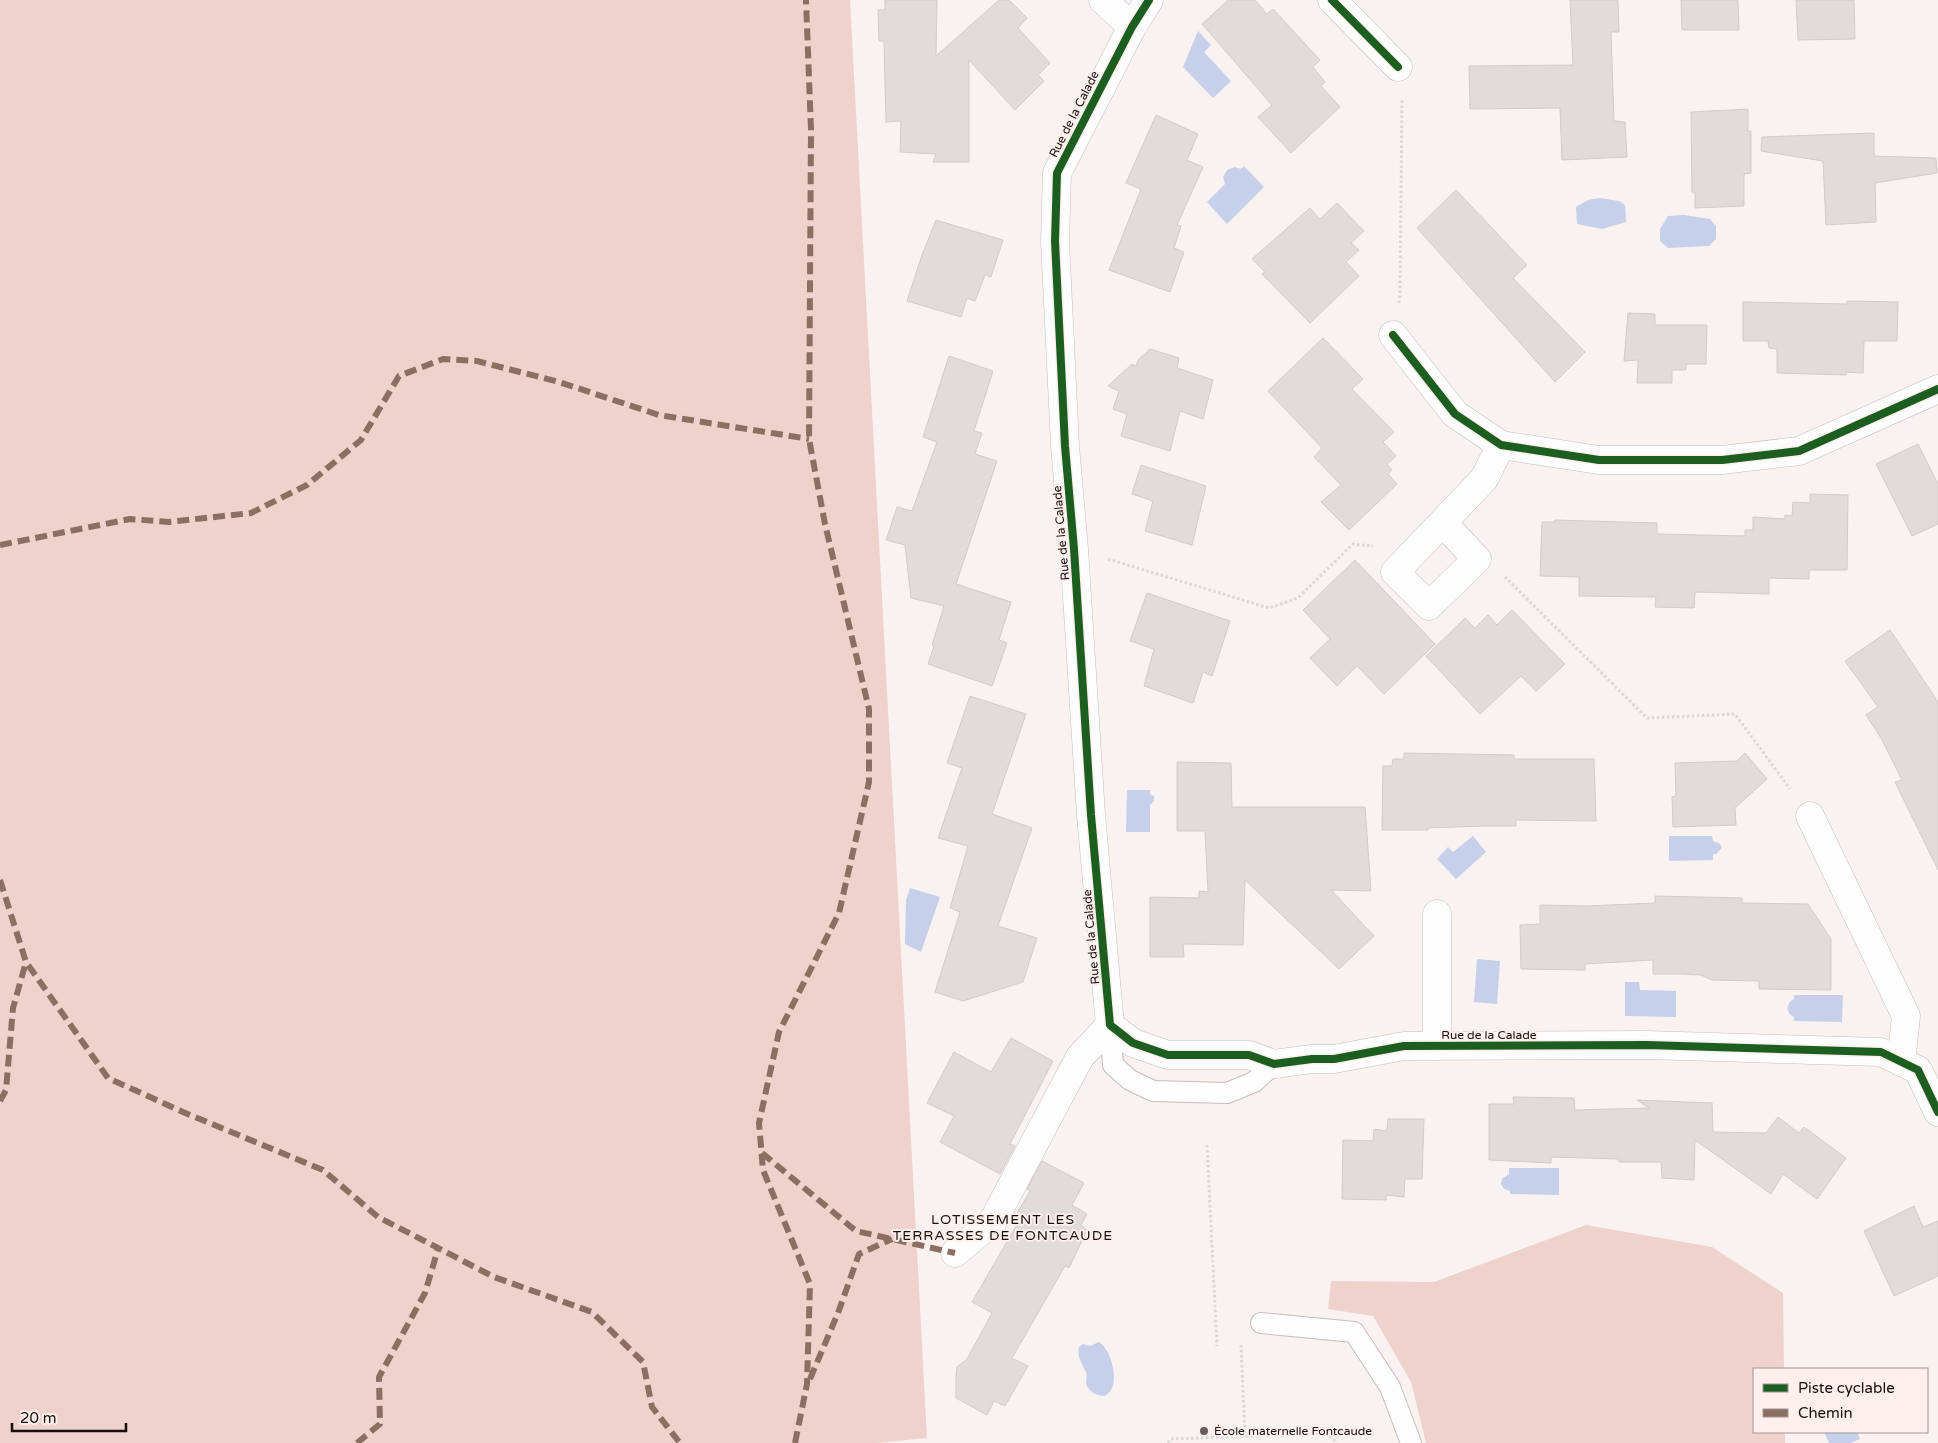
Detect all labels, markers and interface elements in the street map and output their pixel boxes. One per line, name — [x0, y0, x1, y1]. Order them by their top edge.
street label: Rue de la Calade — [1046, 68, 1102, 160]
street label: Rue de la Calade — [1050, 485, 1072, 581]
street label: Rue de la Calade — [1080, 889, 1102, 985]
street label: Rue de la Calade — [1441, 1028, 1537, 1042]
district label: LOTISSEMENT LES TERRASSES DE FONTCAUDE — [893, 1211, 1113, 1244]
legend — [1753, 1368, 1928, 1433]
text: Piste cyclable — [1798, 1379, 1895, 1397]
scale bar — [12, 1400, 126, 1432]
text: Chemin — [1798, 1404, 1853, 1422]
text: 20 m — [20, 1409, 57, 1427]
place label: École maternelle Fontcaude — [1214, 1424, 1372, 1438]
marker: École maternelle Fontcaude — [1198, 1425, 1210, 1437]

